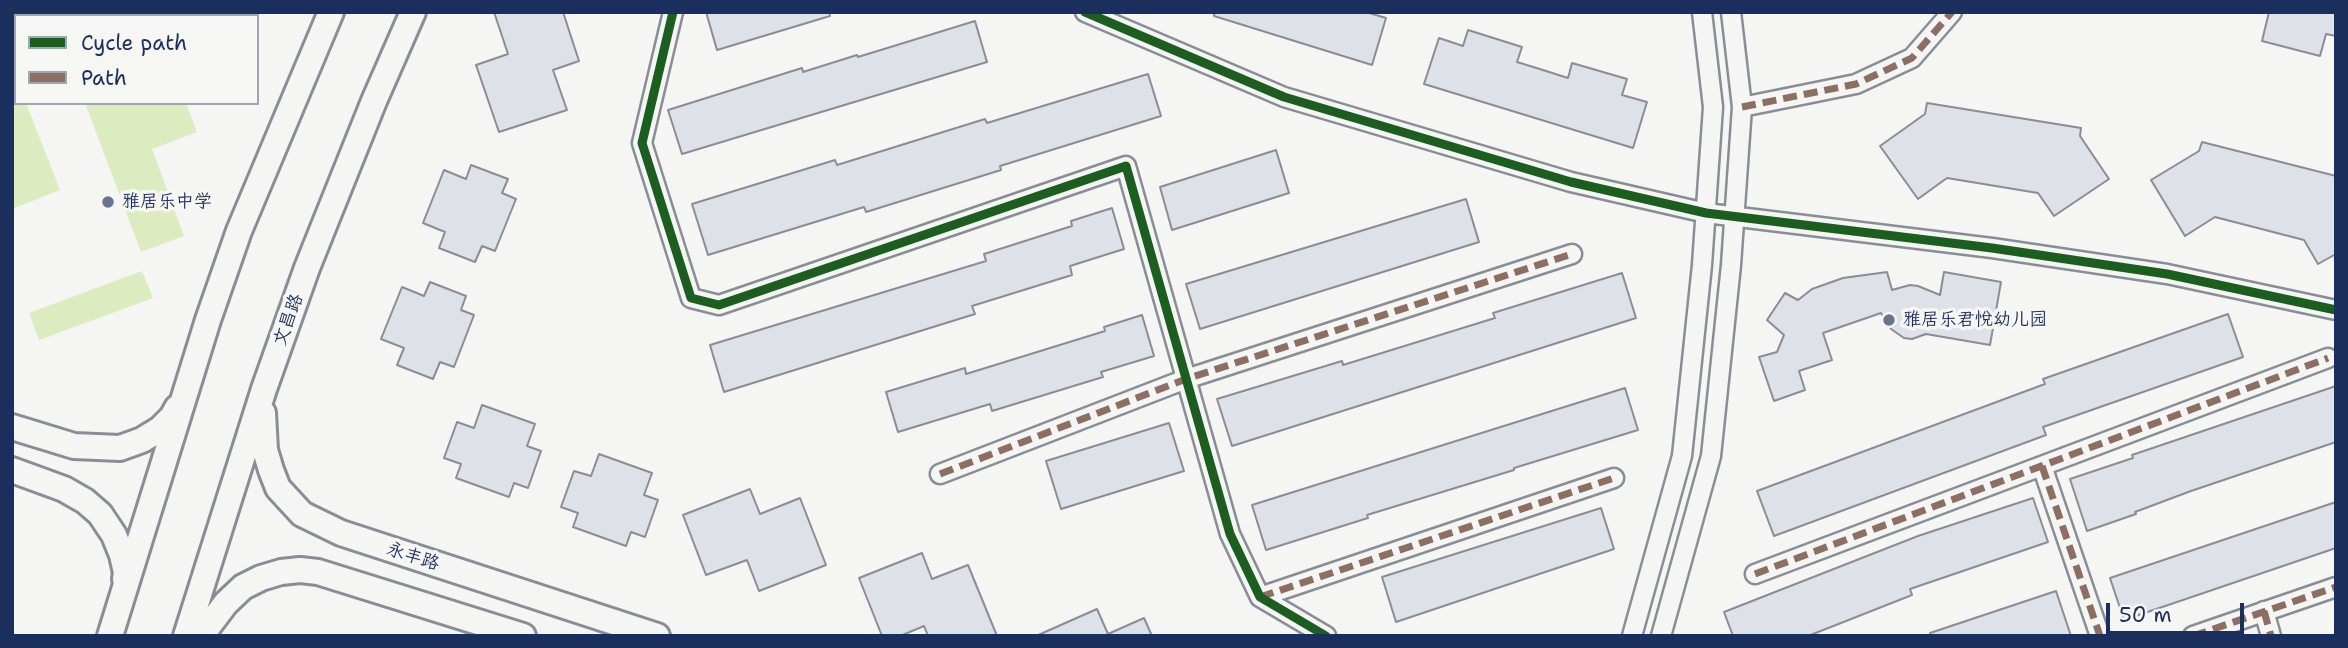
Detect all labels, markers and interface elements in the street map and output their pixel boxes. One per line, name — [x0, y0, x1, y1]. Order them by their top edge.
legend — [14, 14, 259, 105]
text: Cycle path — [81, 29, 187, 57]
text: Path — [81, 64, 127, 92]
place label: 雅居乐中学 — [122, 191, 212, 213]
marker: 雅居乐中学 — [100, 194, 116, 210]
street label: 文昌路 — [270, 291, 308, 349]
place label: 雅居乐君悦幼儿园 — [1903, 309, 2047, 331]
marker: 雅居乐君悦幼儿园 — [1881, 312, 1897, 328]
street label: 永丰路 — [384, 538, 442, 576]
scale bar — [2110, 588, 2248, 632]
text: 50 m — [2119, 601, 2172, 629]

